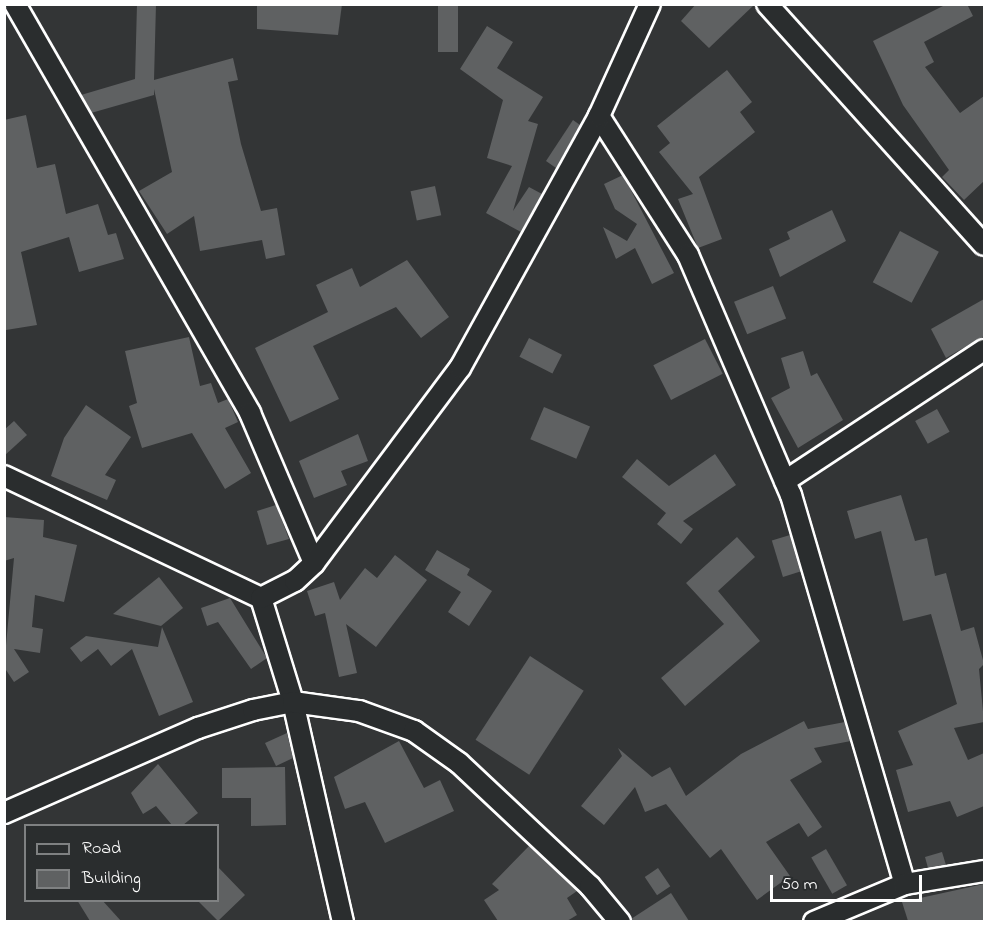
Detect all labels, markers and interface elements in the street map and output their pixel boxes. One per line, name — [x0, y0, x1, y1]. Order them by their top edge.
legend — [24, 824, 219, 902]
text: Road — [82, 836, 121, 862]
scale bar — [773, 863, 924, 901]
text: Building — [82, 866, 141, 892]
text: 50 m — [781, 872, 818, 898]

